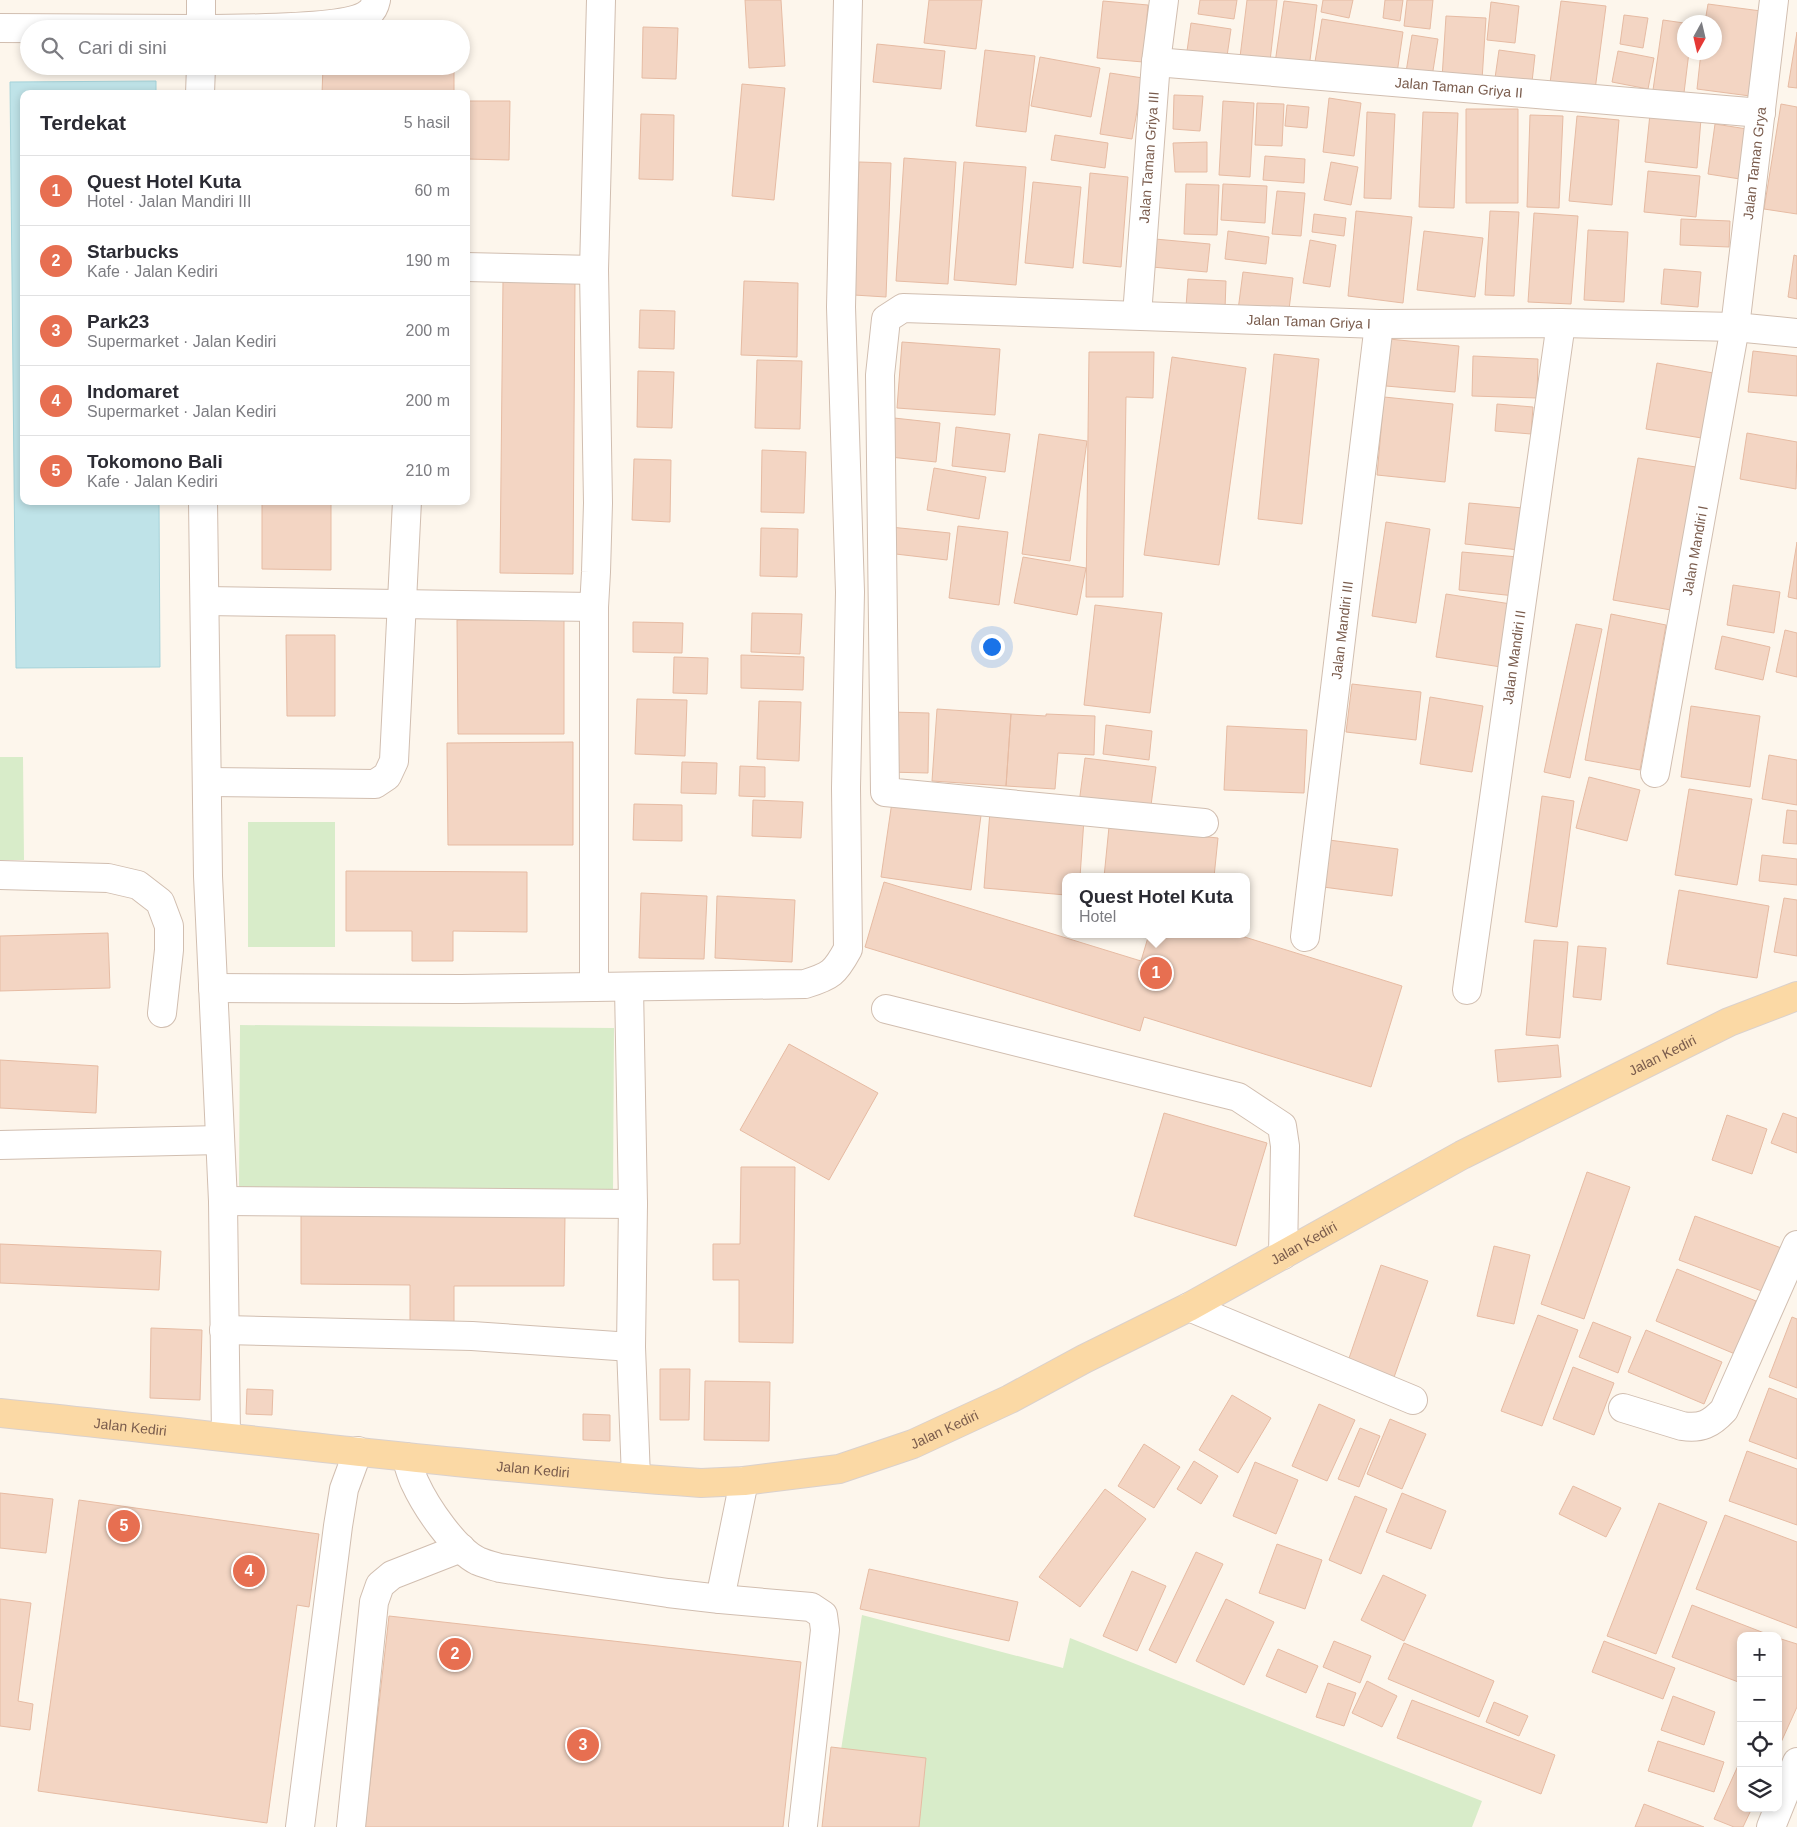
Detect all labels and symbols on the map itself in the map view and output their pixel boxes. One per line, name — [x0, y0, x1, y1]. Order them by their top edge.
north arrow — [1677, 15, 1722, 60]
street label: Jalan Taman Griya II — [1394, 74, 1524, 101]
street label: Jalan Taman Griya III — [1136, 91, 1162, 224]
street label: Jalan Taman Grya — [1740, 106, 1769, 221]
street label: Jalan Taman Griya I — [1246, 312, 1371, 332]
street label: Jalan Mandiri I — [1679, 504, 1711, 597]
street label: Jalan Mandiri III — [1328, 580, 1356, 680]
street label: Jalan Mandiri II — [1499, 609, 1528, 705]
your location — [979, 634, 1005, 660]
pin: 1 — [1140, 954, 1172, 992]
street label: Jalan Kediri — [1626, 1032, 1699, 1079]
street label: Jalan Kediri — [1268, 1218, 1340, 1268]
street label: Jalan Kediri — [908, 1407, 981, 1452]
street label: Jalan Kediri — [93, 1415, 168, 1439]
street label: Jalan Kediri — [496, 1458, 570, 1481]
pin: 5 — [108, 1507, 140, 1545]
pin: 4 — [233, 1552, 265, 1590]
pin: 2 — [439, 1635, 471, 1673]
pin: 3 — [567, 1726, 599, 1764]

